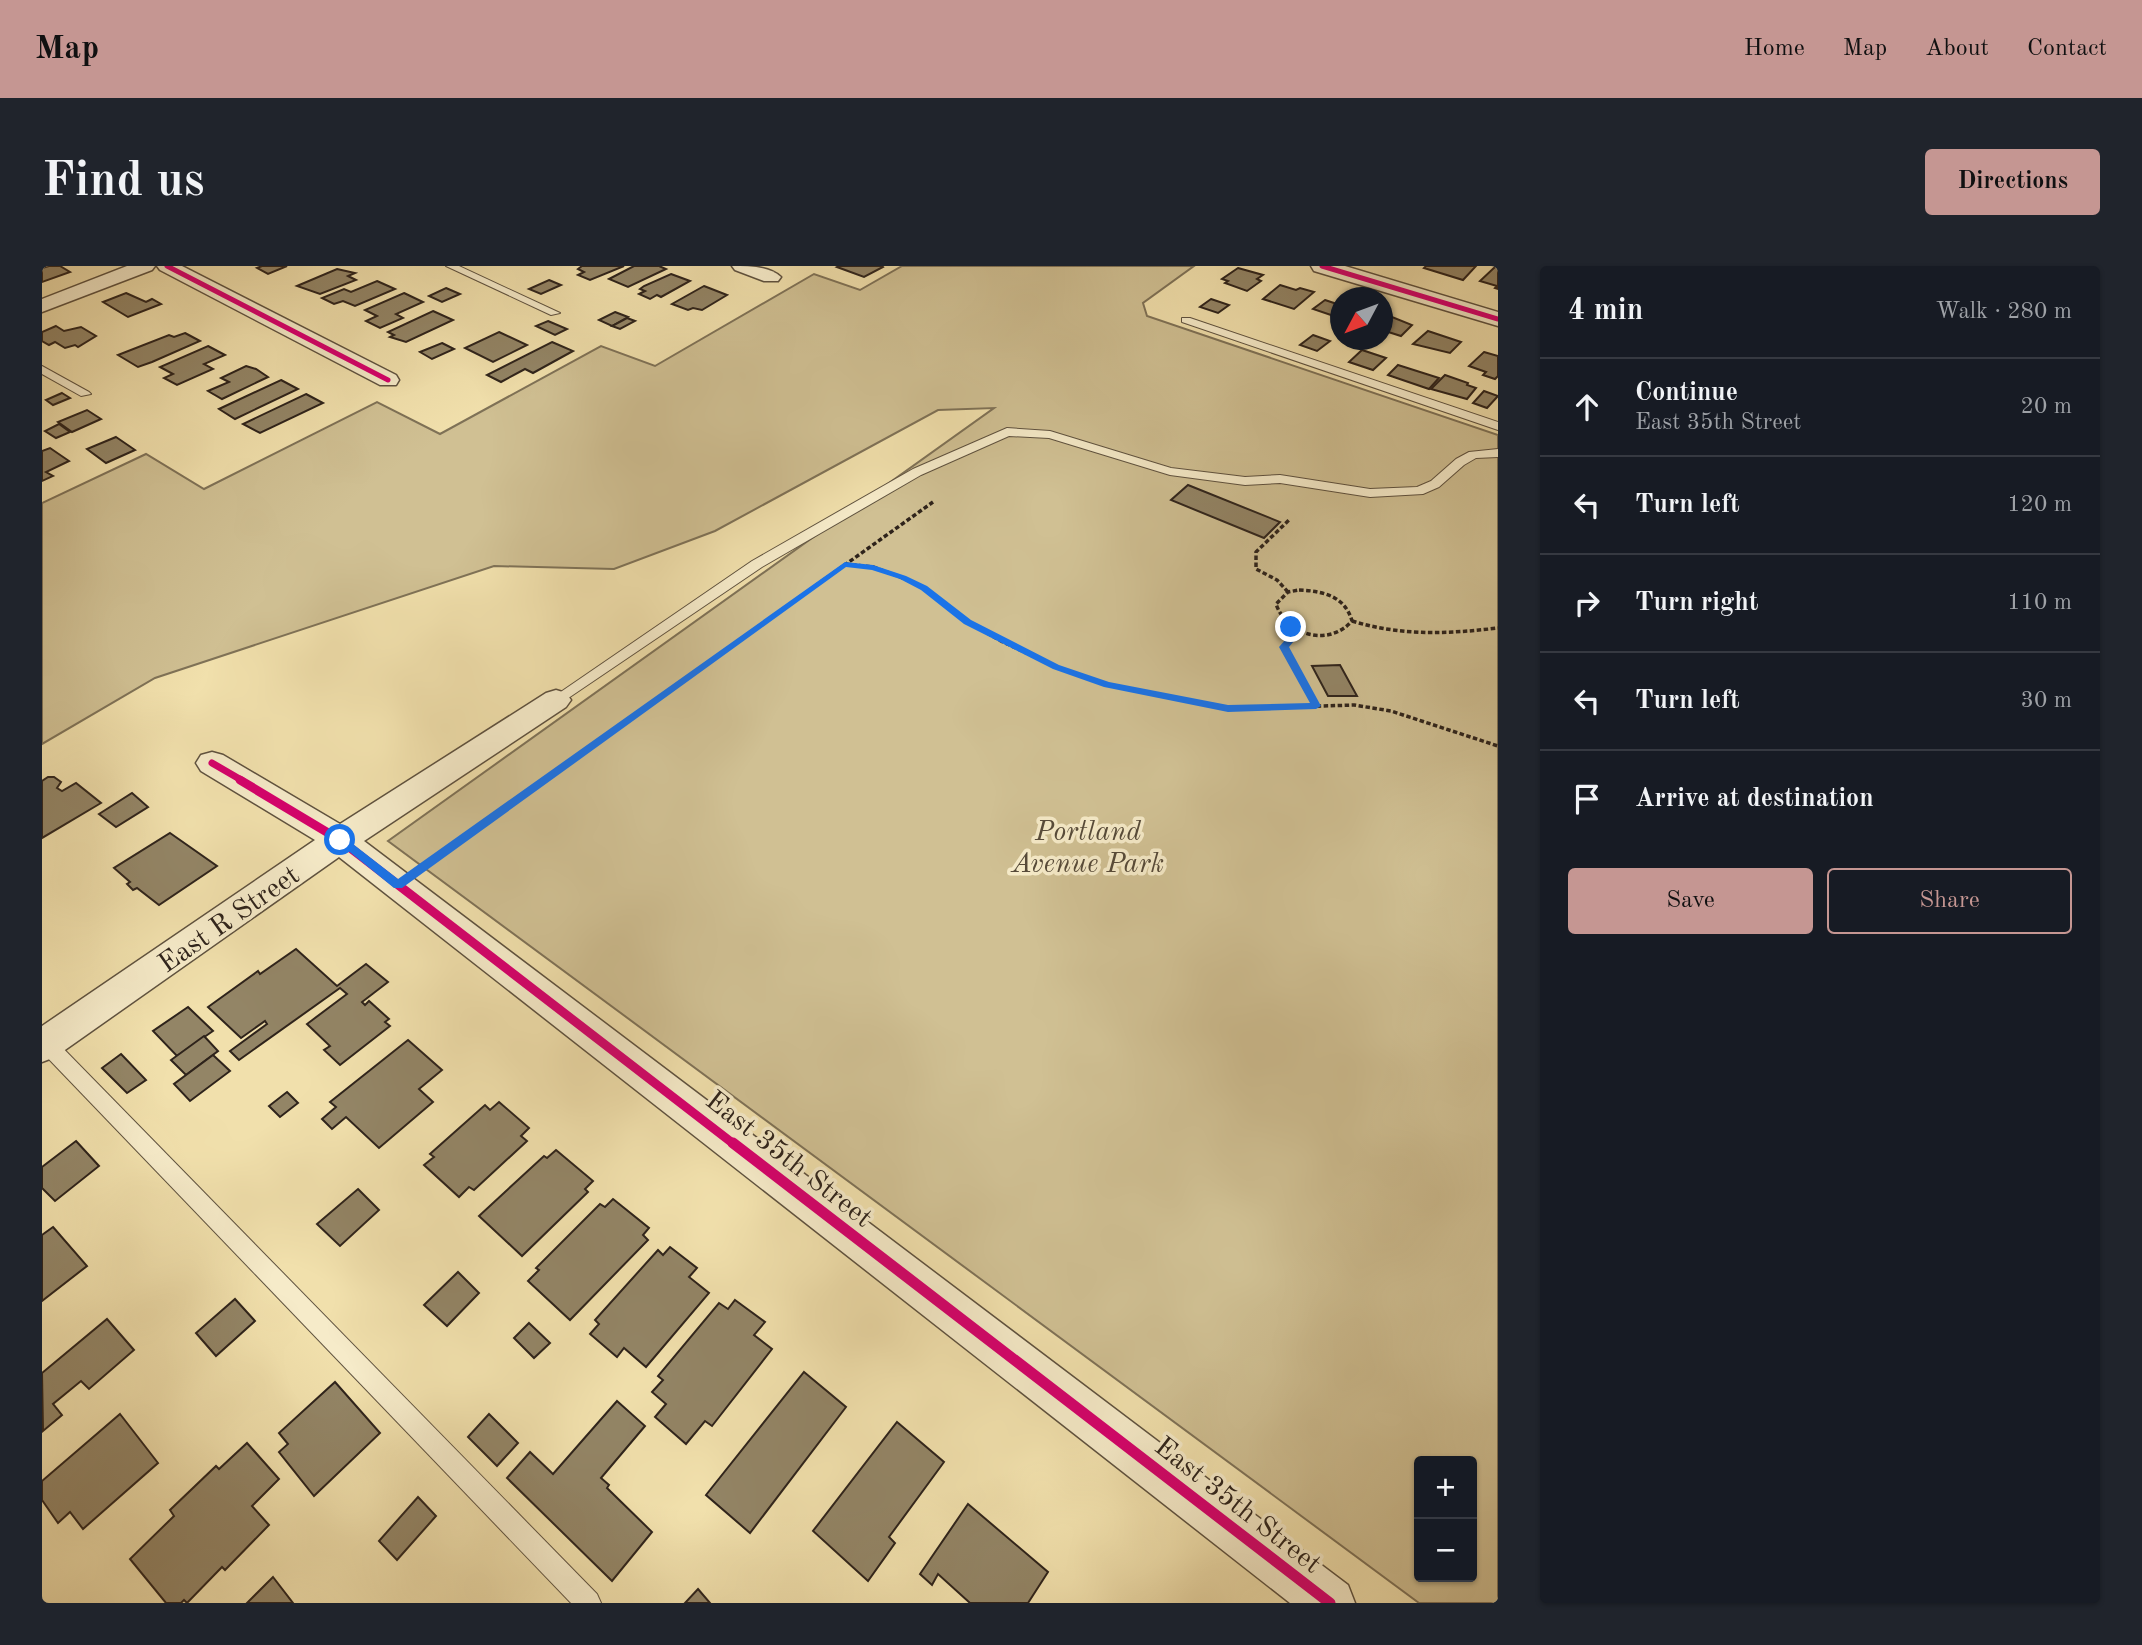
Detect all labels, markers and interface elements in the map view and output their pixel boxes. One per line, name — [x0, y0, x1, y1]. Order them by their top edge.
text: Map — [35, 33, 99, 66]
text: Home — [1744, 37, 1805, 61]
text: Map — [1843, 37, 1887, 61]
text: About — [1925, 37, 1989, 61]
text: Contact — [2027, 37, 2107, 61]
button: Directions — [1925, 149, 2100, 215]
text: Find us — [42, 158, 205, 207]
north arrow — [1330, 287, 1393, 350]
text: 4 min — [1568, 296, 1643, 326]
text: Walk · 280 m — [1936, 300, 2072, 323]
text: Continue — [1635, 380, 1738, 406]
icon: ahead — [1568, 388, 1606, 426]
text: 20 m — [2021, 395, 2072, 418]
text: East 35th Street — [1635, 411, 1801, 434]
icon: left — [1568, 486, 1606, 524]
text: Turn left — [1635, 492, 1740, 518]
text: 120 m — [2007, 493, 2072, 516]
icon: right — [1568, 584, 1606, 622]
text: Turn right — [1635, 590, 1758, 616]
text: 110 m — [2007, 591, 2072, 614]
route end — [1275, 611, 1306, 642]
icon: left — [1568, 682, 1606, 720]
text: Turn left — [1635, 688, 1740, 714]
text: 30 m — [2021, 689, 2072, 712]
icon: arrive — [1568, 780, 1606, 818]
text: Arrive at destination — [1635, 786, 1874, 812]
park label: Portland Avenue Park — [1010, 819, 1164, 879]
route start — [324, 824, 355, 855]
street label: East R Street — [154, 862, 305, 979]
button: Save — [1568, 868, 1813, 934]
button: Share — [1827, 868, 2072, 934]
street label: East 35th Street — [700, 1087, 877, 1234]
street label: East 35th Street — [1149, 1433, 1326, 1580]
map controls — [1414, 1456, 1477, 1582]
button: + — [1414, 1456, 1477, 1519]
button: − — [1414, 1519, 1477, 1582]

